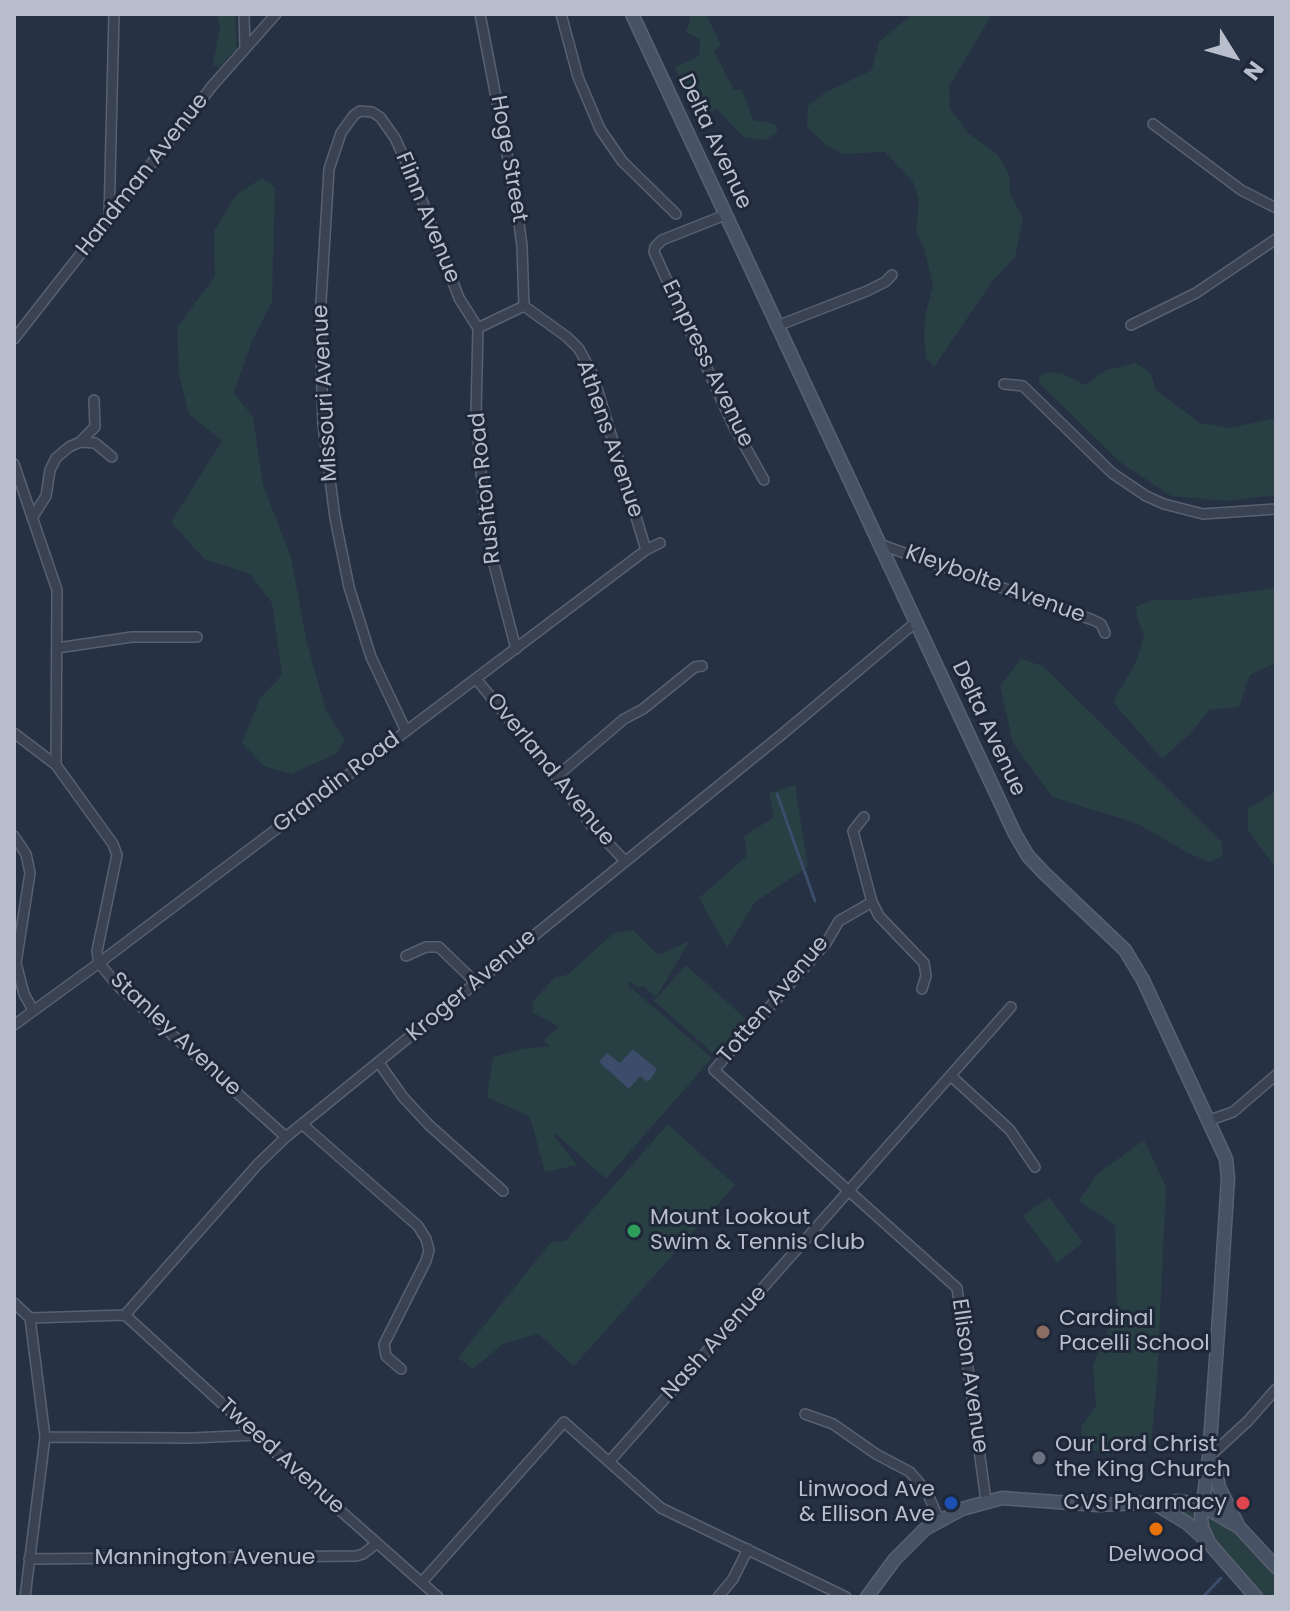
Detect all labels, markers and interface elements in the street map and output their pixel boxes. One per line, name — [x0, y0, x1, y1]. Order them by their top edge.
north arrow — [1194, 16, 1274, 96]
text: N — [1236, 55, 1271, 87]
street label: Delta Avenue — [671, 70, 757, 214]
street label: Handman Avenue — [71, 88, 215, 262]
street label: Hoge Street — [484, 94, 532, 224]
street label: Flinn Avenue — [389, 149, 465, 287]
street label: Empress Avenue — [655, 276, 759, 452]
street label: Missouri Avenue — [308, 304, 344, 482]
street label: Athens Avenue — [570, 357, 648, 521]
street label: Rushton Road — [465, 411, 507, 565]
street label: Kleybolte Avenue — [902, 540, 1088, 630]
street label: Delta Avenue — [945, 657, 1031, 801]
street label: Overland Avenue — [480, 688, 620, 852]
street label: Grandin Road — [268, 727, 406, 839]
street label: Kroger Avenue — [402, 924, 542, 1048]
street label: Totten Avenue — [713, 931, 835, 1069]
street label: Stanley Avenue — [104, 967, 246, 1103]
place label: Mount Lookout Swim & Tennis Club — [650, 1205, 865, 1256]
marker: Mount Lookout Swim & Tennis Club — [625, 1222, 643, 1240]
street label: Nash Avenue — [657, 1281, 773, 1405]
street label: Ellison Avenue — [945, 1297, 993, 1455]
place label: Cardinal Pacelli School — [1059, 1306, 1210, 1358]
marker: Cardinal Pacelli School — [1034, 1323, 1052, 1341]
street label: Tweed Avenue — [213, 1393, 349, 1521]
place label: Our Lord Christ the King Church — [1055, 1432, 1231, 1484]
marker: Our Lord Christ the King Church — [1030, 1449, 1048, 1467]
place label: Linwood Ave & Ellison Ave — [798, 1477, 935, 1528]
place label: CVS Pharmacy — [1063, 1490, 1227, 1516]
marker: Linwood Ave & Ellison Ave — [942, 1494, 960, 1512]
marker: CVS Pharmacy — [1234, 1494, 1252, 1512]
marker: Delwood — [1147, 1520, 1165, 1538]
place label: Delwood — [1108, 1542, 1204, 1568]
street label: Mannington Avenue — [95, 1545, 315, 1571]

